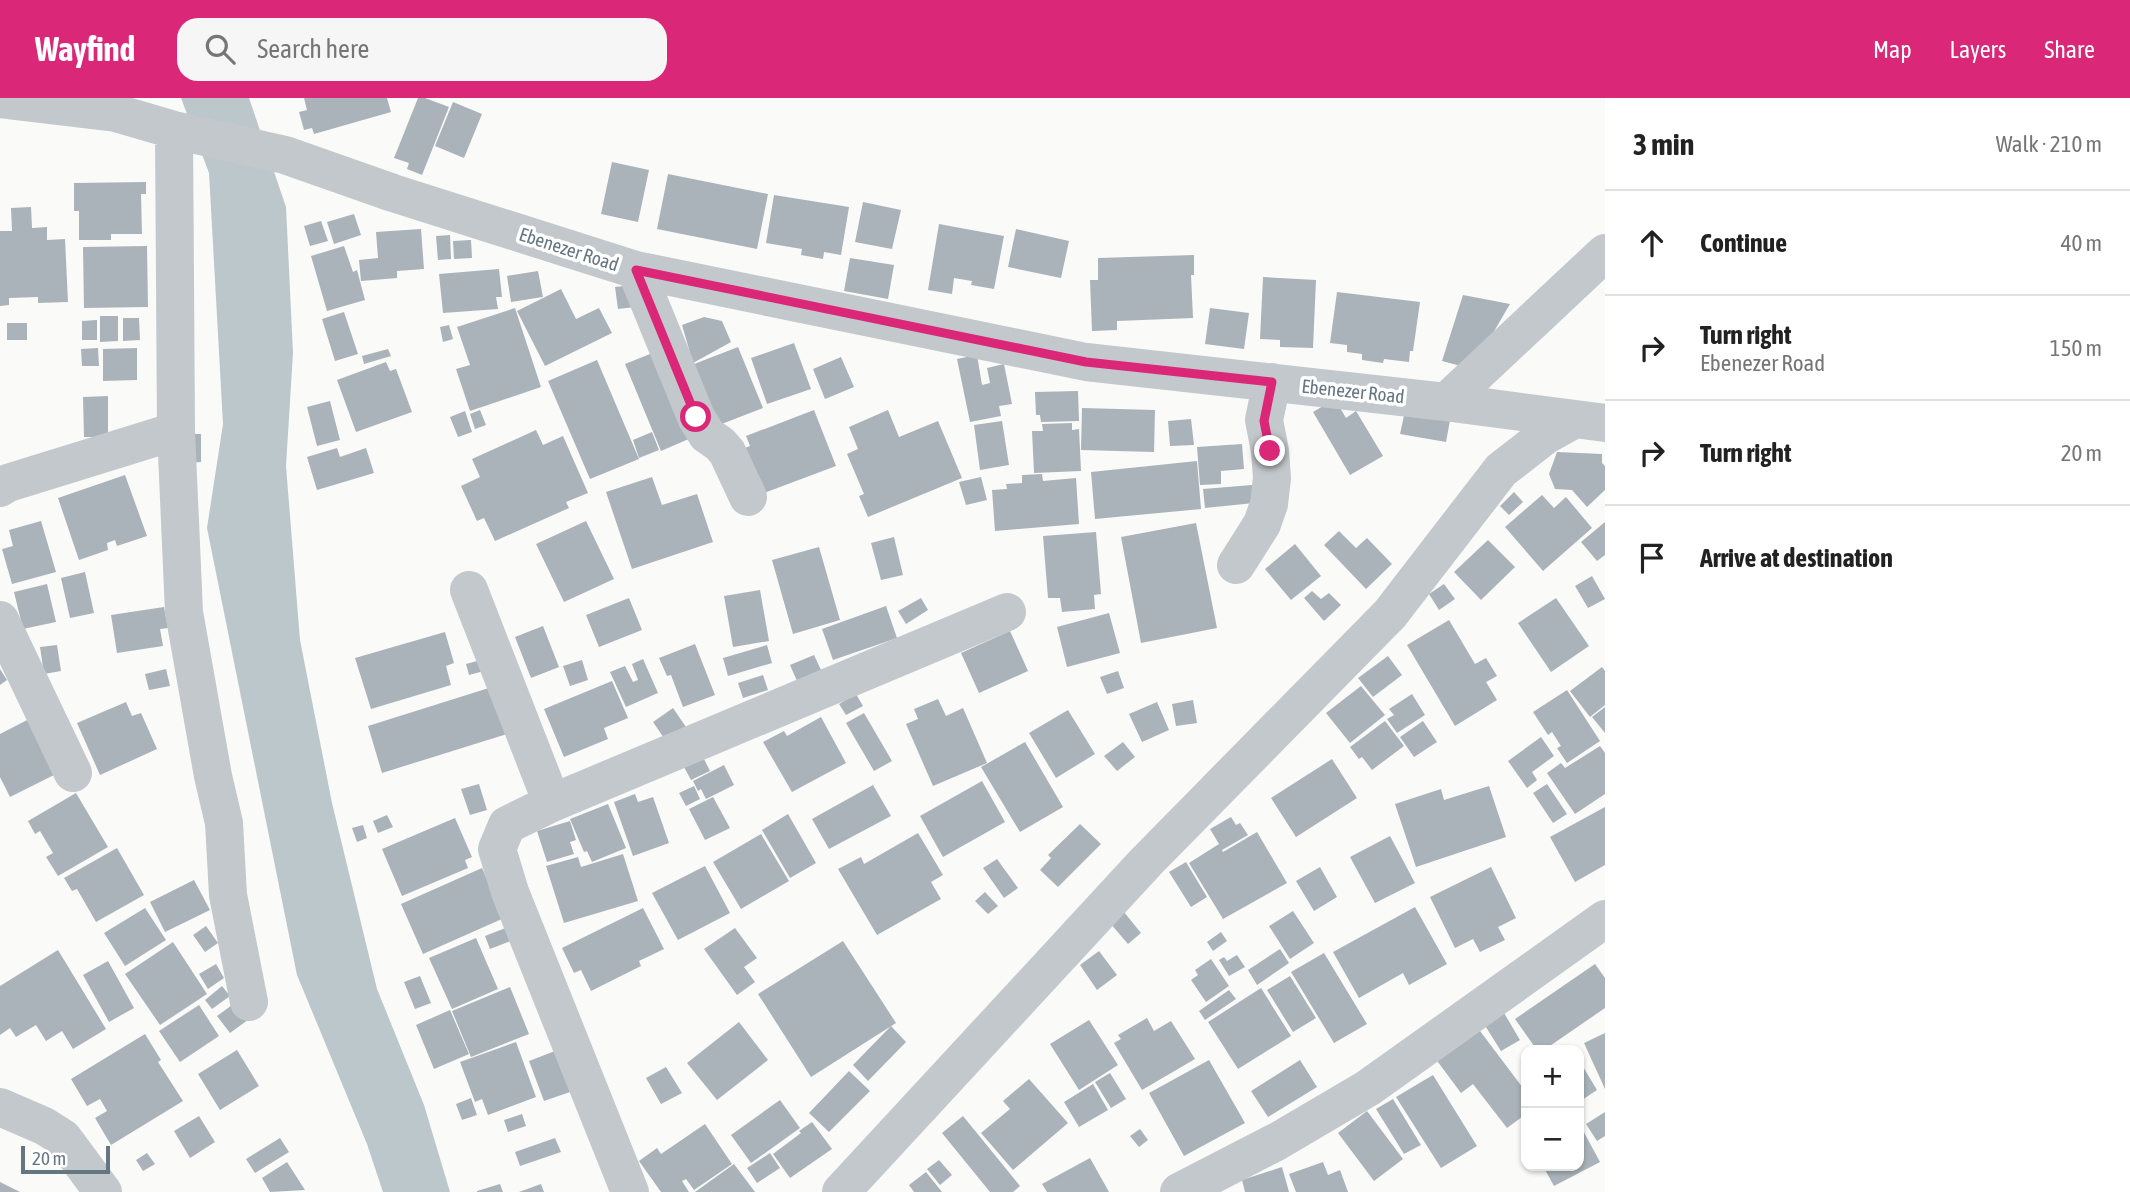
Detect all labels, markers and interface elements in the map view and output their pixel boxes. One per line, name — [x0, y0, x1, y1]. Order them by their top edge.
search box — [177, 18, 667, 81]
text: Wayfind — [35, 30, 135, 68]
icon: search — [201, 30, 239, 68]
text: Search here — [257, 34, 369, 64]
text: Map — [1873, 36, 1912, 63]
text: Layers — [1950, 36, 2006, 63]
text: Share — [2044, 36, 2095, 63]
text: 3 min — [1633, 127, 1694, 161]
text: Walk · 210 m — [1996, 131, 2102, 157]
street label: Ebenezer Road — [516, 223, 622, 275]
icon: ahead — [1633, 224, 1671, 262]
text: Continue — [1700, 228, 1787, 258]
text: 40 m — [2061, 230, 2102, 256]
text: Turn right — [1700, 320, 1791, 350]
icon: right — [1633, 329, 1671, 367]
text: 150 m — [2050, 335, 2102, 361]
text: Ebenezer Road — [1700, 350, 1825, 376]
street label: Ebenezer Road — [1300, 375, 1406, 407]
route start — [680, 401, 711, 432]
icon: right — [1633, 434, 1671, 472]
route end — [1254, 435, 1285, 466]
text: Turn right — [1700, 438, 1791, 468]
text: 20 m — [2061, 440, 2102, 466]
icon: arrive — [1633, 539, 1671, 577]
text: Arrive at destination — [1700, 543, 1893, 573]
map controls — [1521, 1045, 1584, 1171]
button: + — [1521, 1045, 1584, 1108]
button: − — [1521, 1108, 1584, 1171]
scale bar — [21, 1143, 110, 1175]
text: 20 m — [32, 1147, 66, 1169]

